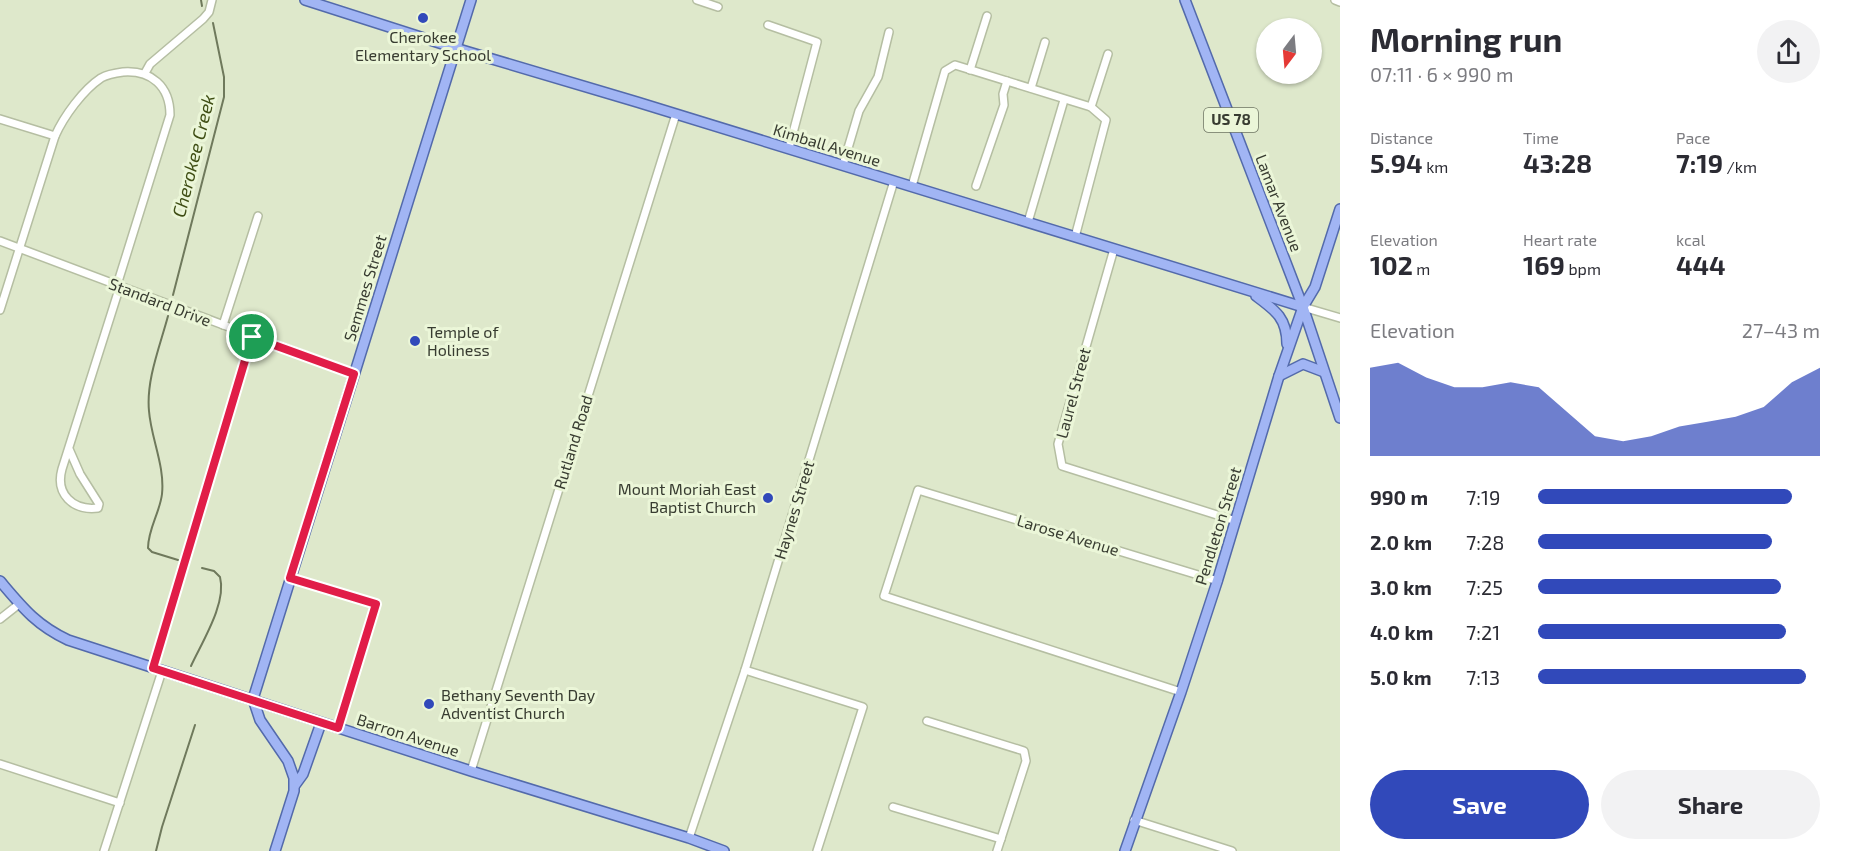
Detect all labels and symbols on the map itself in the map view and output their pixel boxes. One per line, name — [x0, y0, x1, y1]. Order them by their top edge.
marker: Cherokee Elementary School — [416, 11, 430, 25]
north arrow — [1256, 18, 1322, 84]
place label: Cherokee Elementary School — [355, 27, 491, 64]
water label: Cherokee Creek — [167, 92, 219, 220]
road number: US 78 — [1204, 108, 1258, 132]
street label: Kimball Avenue — [771, 119, 883, 170]
street label: Lamar Avenue — [1252, 151, 1307, 254]
street label: Semmes Street — [339, 232, 390, 343]
street label: Standard Drive — [106, 273, 214, 330]
pin — [226, 311, 277, 362]
place label: Temple of Holiness — [427, 322, 499, 359]
marker: Temple of Holiness — [408, 334, 422, 348]
street label: Laurel Street — [1051, 345, 1094, 440]
street label: Rutland Road — [549, 392, 596, 491]
street label: Haynes Street — [770, 458, 818, 561]
street label: Pendleton Street — [1191, 465, 1244, 587]
place label: Mount Moriah East Baptist Church — [618, 479, 756, 516]
marker: Mount Moriah East Baptist Church — [761, 491, 775, 505]
street label: Larose Avenue — [1015, 510, 1122, 559]
place label: Bethany Seventh Day Adventist Church — [441, 685, 596, 722]
marker: Bethany Seventh Day Adventist Church — [422, 697, 436, 711]
street label: Barron Avenue — [355, 709, 462, 760]

